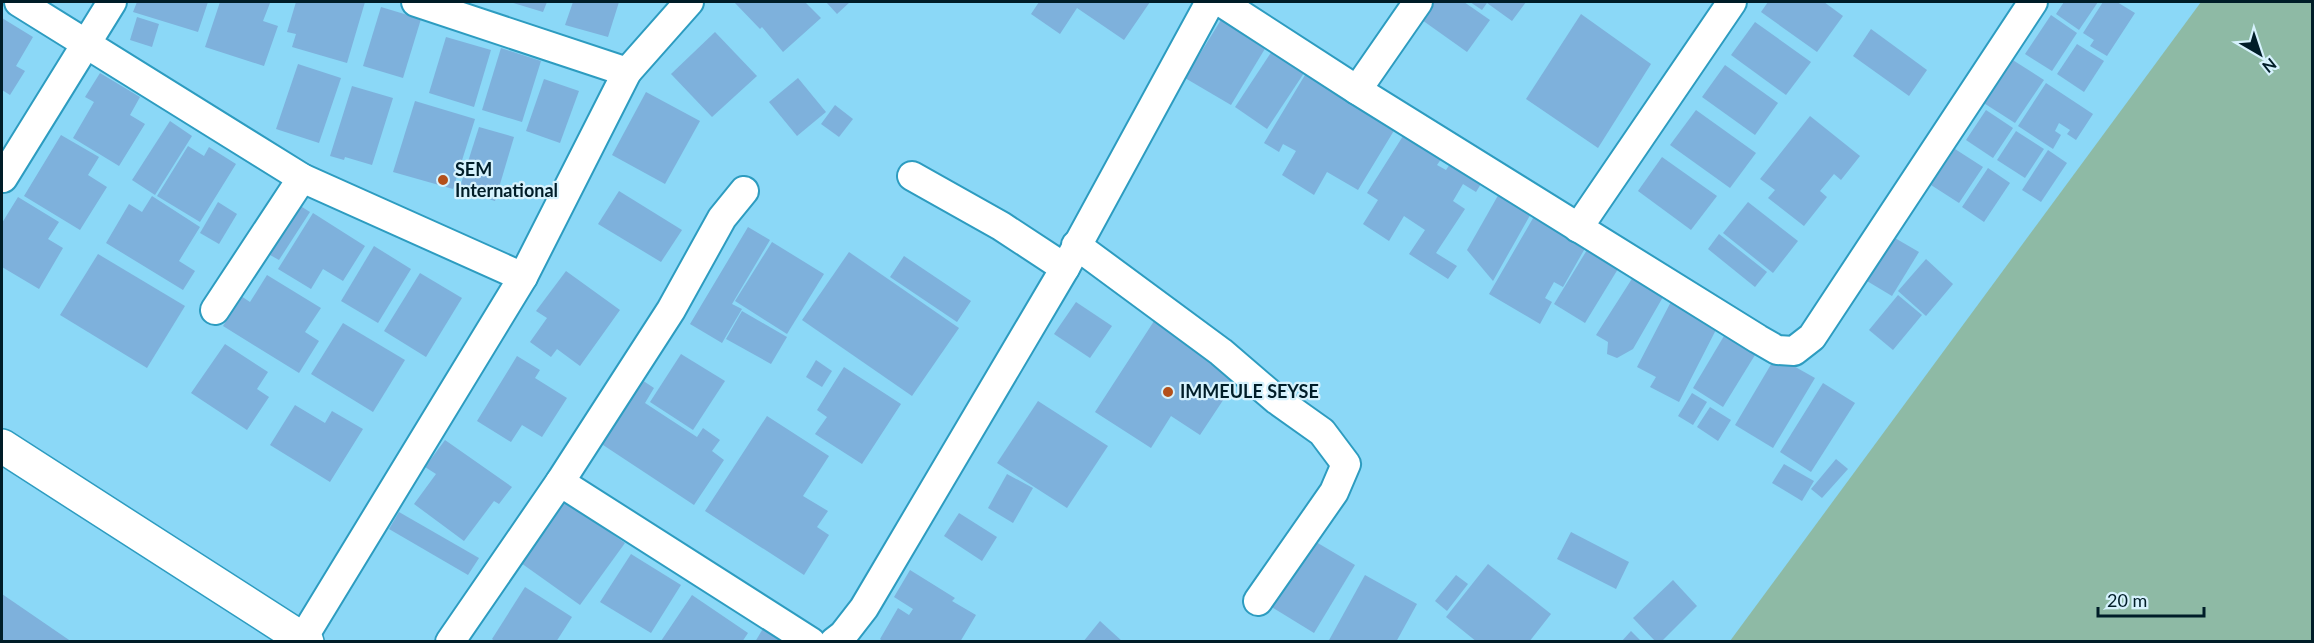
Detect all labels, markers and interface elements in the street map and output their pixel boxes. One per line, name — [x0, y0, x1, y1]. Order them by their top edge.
north arrow — [2230, 24, 2290, 84]
text: N — [2259, 55, 2281, 77]
place label: SEM International — [455, 158, 558, 201]
marker: SEM International — [436, 173, 450, 187]
place label: IMMEULE SEYSE — [1180, 380, 1319, 402]
marker: IMMEULE SEYSE — [1161, 385, 1175, 399]
scale bar — [2098, 580, 2204, 618]
text: 20 m — [2107, 589, 2147, 611]

